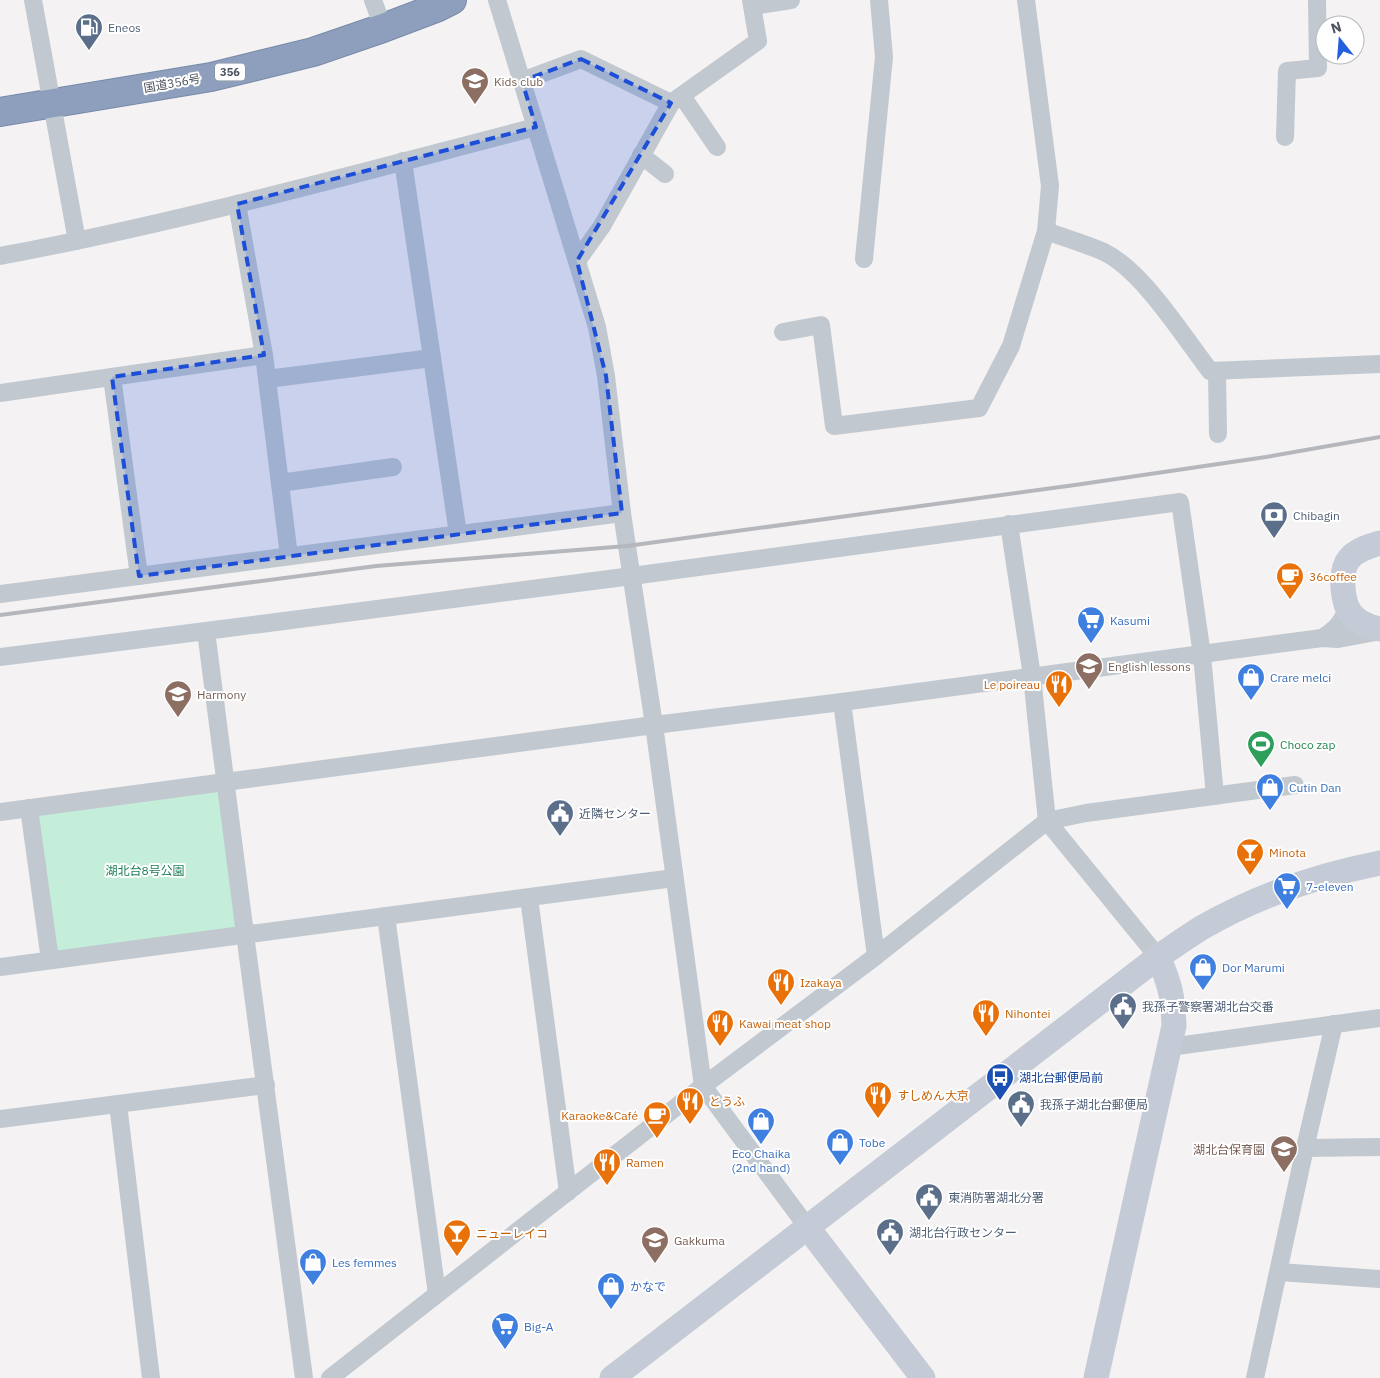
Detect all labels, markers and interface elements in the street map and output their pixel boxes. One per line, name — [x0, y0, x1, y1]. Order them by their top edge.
fuel station icon: Eneos — [74, 12, 104, 51]
north arrow — [1315, 15, 1365, 65]
text: N — [1329, 17, 1344, 38]
place label: Eneos — [108, 20, 141, 35]
road number: 356 — [215, 64, 245, 80]
school or university icon: Kids club — [460, 66, 490, 105]
street label: 国道356号 — [142, 71, 202, 95]
place label: Kids club — [494, 74, 543, 89]
bank icon: Chibagin — [1259, 500, 1289, 539]
place label: Chibagin — [1293, 508, 1340, 523]
cafe icon: 36coffee — [1275, 561, 1305, 600]
place label: 36coffee — [1309, 569, 1357, 584]
supermarket icon: Kasumi — [1076, 605, 1106, 644]
place label: Kasumi — [1110, 613, 1150, 628]
school or university icon: English lessons — [1074, 651, 1104, 690]
place label: English lessons — [1108, 659, 1191, 674]
shop icon: Crare melci — [1236, 662, 1266, 701]
restaurant icon: Le poireau — [1044, 669, 1074, 708]
place label: Crare melci — [1270, 670, 1331, 685]
place label: Le poireau — [984, 677, 1040, 692]
school or university icon: Harmony — [163, 679, 193, 718]
place label: Harmony — [197, 687, 246, 702]
sports icon: Choco zap — [1246, 729, 1276, 768]
place label: Choco zap — [1280, 737, 1335, 752]
shop icon: Cutin Dan — [1255, 772, 1285, 811]
place label: Cutin Dan — [1289, 780, 1341, 795]
public building icon: 近隣センター — [545, 798, 575, 837]
place label: 近隣センター — [579, 806, 651, 821]
bar icon: Minota — [1235, 837, 1265, 876]
place label: Minota — [1269, 845, 1306, 860]
park label: 湖北台8号公園 — [105, 863, 185, 878]
supermarket icon: 7-eleven — [1272, 871, 1302, 910]
place label: 7-eleven — [1306, 879, 1354, 894]
shop icon: Dor Marumi — [1188, 952, 1218, 991]
place label: Dor Marumi — [1222, 960, 1285, 975]
restaurant icon: Izakaya — [766, 967, 796, 1006]
place label: Izakaya — [800, 975, 842, 990]
public building icon: 我孫子警察署湖北台交番 — [1108, 991, 1138, 1030]
restaurant icon: Nihontei — [971, 998, 1001, 1037]
place label: 我孫子警察署湖北台交番 — [1142, 999, 1274, 1014]
place label: Nihontei — [1005, 1006, 1051, 1021]
restaurant icon: Kawai meat shop — [705, 1008, 735, 1047]
place label: Kawai meat shop — [739, 1016, 831, 1031]
bus stop icon: 湖北台郵便局前 — [985, 1062, 1015, 1101]
place label: 湖北台郵便局前 — [1019, 1070, 1103, 1085]
restaurant icon: すしめん大京 — [863, 1080, 893, 1119]
restaurant icon: とうふ — [675, 1086, 705, 1125]
place label: すしめん大京 — [897, 1088, 969, 1103]
public building icon: 我孫子湖北台郵便局 — [1006, 1089, 1036, 1128]
place label: とうふ — [709, 1094, 745, 1109]
place label: 我孫子湖北台郵便局 — [1040, 1097, 1148, 1112]
cafe icon: Karaoke&Café — [642, 1100, 672, 1139]
shop icon: Eco Chaika (2nd hand) — [746, 1106, 776, 1145]
place label: Karaoke&Café — [561, 1108, 638, 1123]
shop icon: Tobe — [825, 1127, 855, 1166]
school or university icon: 湖北台保育園 — [1269, 1134, 1299, 1173]
place label: Tobe — [859, 1135, 886, 1150]
place label: 湖北台保育園 — [1193, 1142, 1265, 1157]
place label: Eco Chaika (2nd hand) — [732, 1146, 791, 1175]
restaurant icon: Ramen — [592, 1147, 622, 1186]
place label: Ramen — [626, 1155, 664, 1170]
public building icon: 東消防署湖北分署 — [914, 1182, 944, 1221]
place label: 東消防署湖北分署 — [948, 1190, 1044, 1205]
public building icon: 湖北台行政センター — [875, 1217, 905, 1256]
bar icon: ニューレイコ — [442, 1218, 472, 1257]
school or university icon: Gakkuma — [640, 1225, 670, 1264]
place label: 湖北台行政センター — [909, 1225, 1017, 1240]
place label: ニューレイコ — [476, 1226, 548, 1241]
place label: Gakkuma — [674, 1233, 726, 1248]
shop icon: Les femmes — [298, 1247, 328, 1286]
place label: Les femmes — [332, 1255, 397, 1270]
shop icon: かなで — [596, 1271, 626, 1310]
place label: かなで — [630, 1279, 666, 1294]
supermarket icon: Big-A — [490, 1311, 520, 1350]
place label: Big-A — [524, 1319, 554, 1334]

